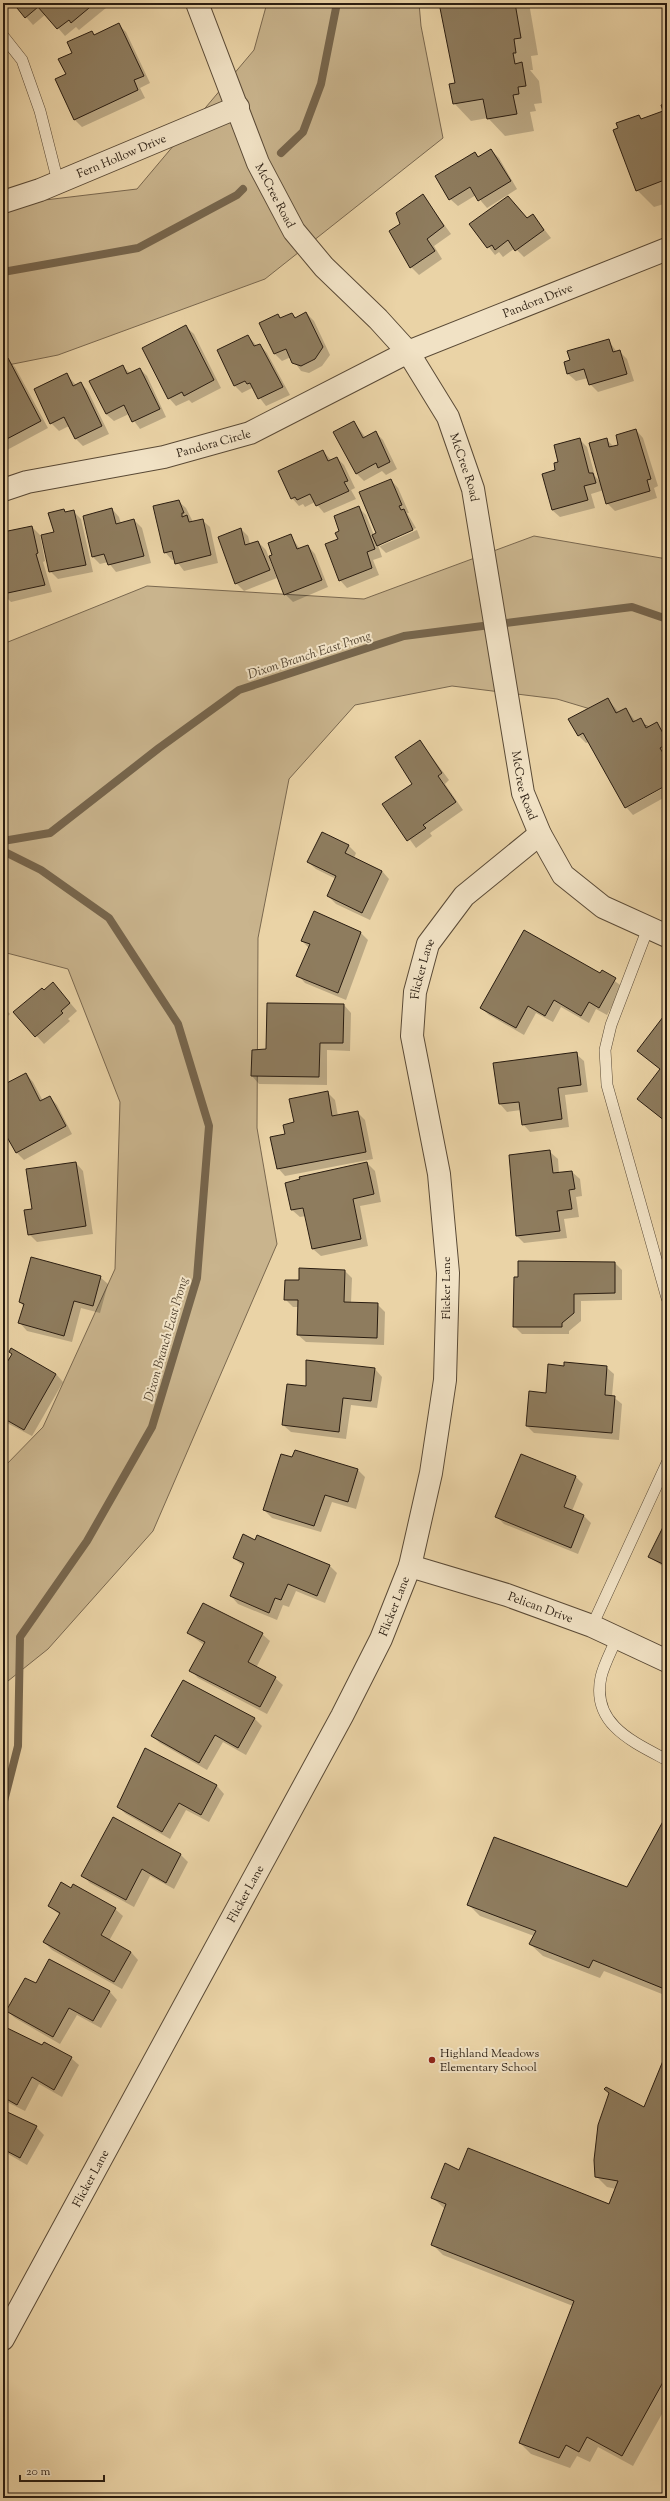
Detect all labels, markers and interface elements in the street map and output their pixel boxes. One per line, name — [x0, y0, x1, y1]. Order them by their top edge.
street label: Fern Hollow Drive — [74, 130, 170, 184]
street label: McCree Road — [250, 160, 299, 232]
street label: Pandora Drive — [500, 279, 576, 323]
street label: Pandora Circle — [175, 425, 254, 463]
street label: McCree Road — [444, 431, 483, 503]
water label: Dixon Branch East Prong — [245, 627, 374, 684]
street label: McCree Road — [506, 749, 541, 823]
street label: Flicker Lane — [407, 934, 440, 1000]
street label: Flicker Lane — [438, 1256, 456, 1320]
water label: Dixon Branch East Prong — [140, 1275, 193, 1404]
street label: Flicker Lane — [375, 1573, 415, 1639]
street label: Pelican Drive — [505, 1588, 576, 1628]
street label: Flicker Lane — [223, 1862, 269, 1926]
place label: Highland Meadows Elementary School — [440, 2045, 540, 2077]
marker: Highland Meadows Elementary School — [427, 2055, 437, 2065]
street label: Flicker Lane — [68, 2146, 115, 2211]
scale bar — [20, 2457, 104, 2483]
text: 20 m — [26, 2463, 51, 2481]

